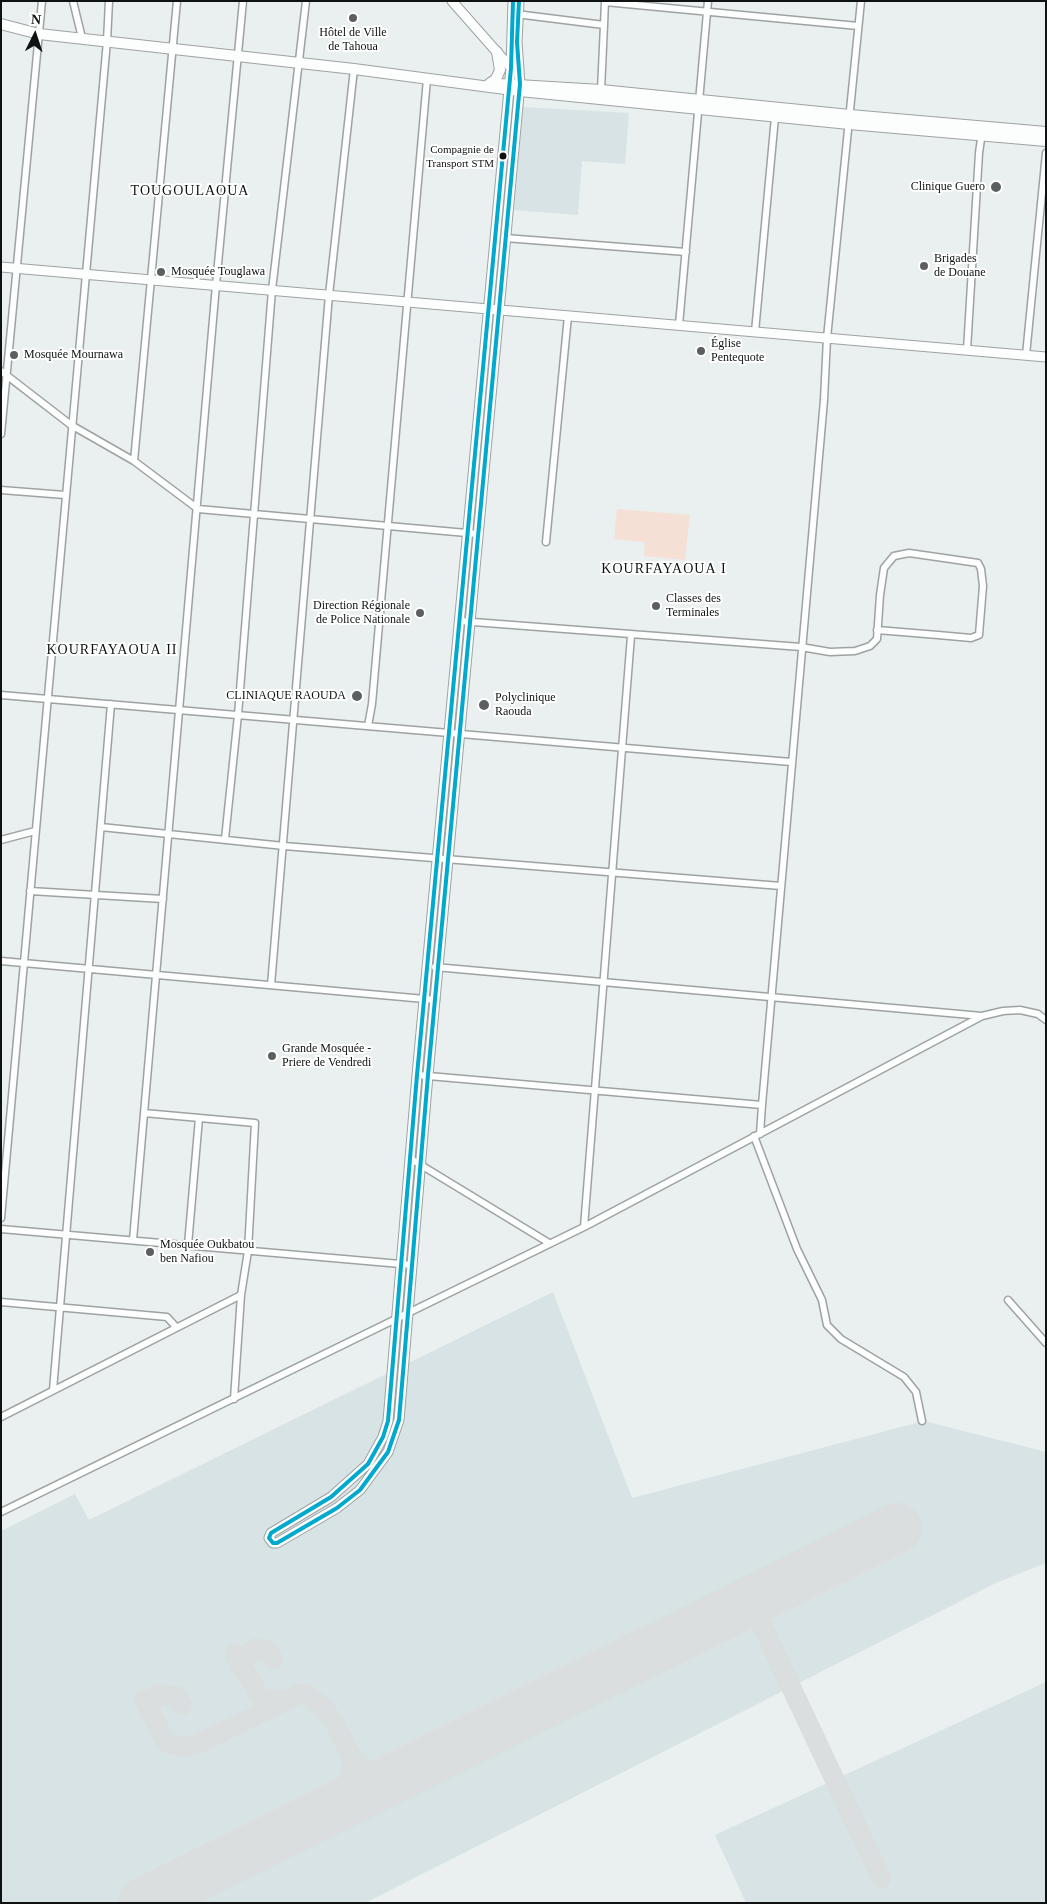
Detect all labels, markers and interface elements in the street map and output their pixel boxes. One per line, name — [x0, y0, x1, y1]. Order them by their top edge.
north arrow — [10, 10, 60, 60]
text: N — [31, 12, 42, 27]
marker: Hôtel de Ville de Tahoua — [347, 12, 359, 24]
place label: Hôtel de Ville de Tahoua — [319, 26, 387, 54]
place label: Compagnie de Transport STM — [426, 143, 494, 169]
marker: Compagnie de Transport STM — [498, 151, 508, 161]
place label: Clinique Guero — [911, 180, 985, 194]
marker: Clinique Guero — [989, 180, 1003, 194]
district label: TOUGOULAOUA — [129, 183, 251, 199]
place label: Brigades de Douane — [934, 252, 986, 280]
marker: Brigades de Douane — [918, 260, 930, 272]
place label: Mosquée Touglawa — [171, 265, 265, 279]
marker: Mosquée Touglawa — [155, 266, 167, 278]
place label: Église Pentequote — [711, 337, 764, 365]
marker: Église Pentequote — [695, 345, 707, 357]
place label: Mosquée Mournawa — [24, 348, 123, 362]
marker: Mosquée Mournawa — [8, 349, 20, 361]
district label: KOURFAYAOUA I — [600, 561, 728, 577]
place label: Classes des Terminales — [666, 592, 721, 620]
place label: Direction Régionale de Police Nationale — [313, 599, 410, 627]
marker: Classes des Terminales — [650, 600, 662, 612]
marker: Direction Régionale de Police Nationale — [414, 607, 426, 619]
district label: KOURFAYAOUA II — [45, 642, 179, 658]
place label: CLINIAQUE RAOUDA — [226, 689, 346, 703]
marker: CLINIAQUE RAOUDA — [350, 689, 364, 703]
place label: Polyclinique Raouda — [495, 691, 556, 719]
marker: Polyclinique Raouda — [477, 698, 491, 712]
place label: Grande Mosquée - Priere de Vendredi — [282, 1042, 371, 1070]
marker: Grande Mosquée - Priere de Vendredi — [266, 1050, 278, 1062]
place label: Mosquée Oukbatou ben Nafiou — [160, 1238, 254, 1266]
marker: Mosquée Oukbatou ben Nafiou — [144, 1246, 156, 1258]

